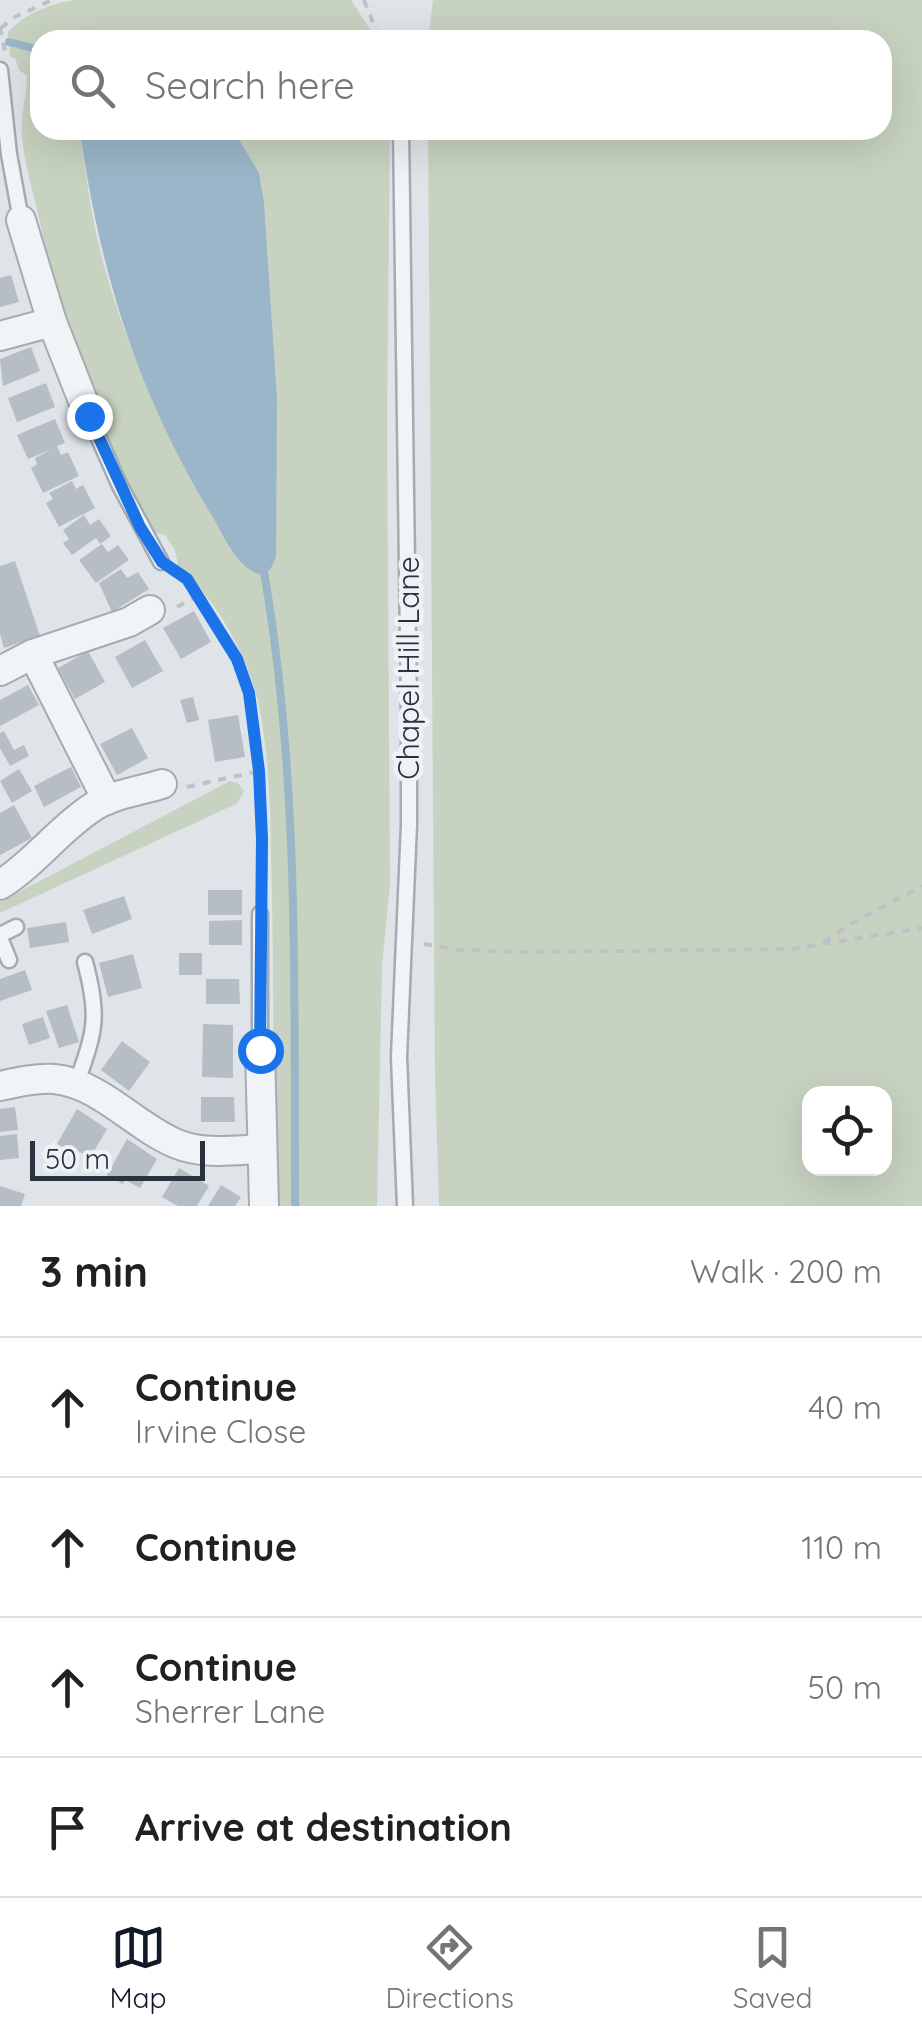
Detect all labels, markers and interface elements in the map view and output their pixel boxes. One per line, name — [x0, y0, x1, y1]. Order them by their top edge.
search box — [30, 30, 892, 140]
icon: search — [65, 58, 120, 113]
text: Search here — [145, 61, 355, 109]
route end — [67, 394, 113, 440]
street label: Chapel Hill Lane — [389, 556, 427, 780]
route start — [238, 1028, 284, 1074]
map controls — [802, 1086, 892, 1176]
button: locate — [802, 1086, 892, 1176]
scale bar — [30, 1136, 205, 1180]
text: 50 m — [45, 1141, 110, 1176]
text: 3 min — [40, 1245, 148, 1298]
text: Walk · 200 m — [690, 1251, 882, 1291]
text: Continue — [135, 1363, 297, 1411]
icon: ahead — [40, 1380, 95, 1435]
text: 40 m — [808, 1387, 882, 1427]
text: Irvine Close — [135, 1411, 306, 1451]
icon: ahead — [40, 1520, 95, 1575]
text: Continue — [135, 1523, 297, 1571]
text: 110 m — [801, 1527, 882, 1567]
text: Continue — [135, 1643, 297, 1691]
icon: ahead — [40, 1660, 95, 1715]
text: 50 m — [808, 1667, 882, 1707]
text: Sherrer Lane — [135, 1691, 325, 1731]
icon: arrive — [40, 1800, 95, 1855]
text: Arrive at destination — [135, 1803, 512, 1851]
tab: Map — [109, 1920, 167, 2015]
tab: Directions — [385, 1920, 514, 2015]
tab: Saved — [733, 1920, 813, 2015]

